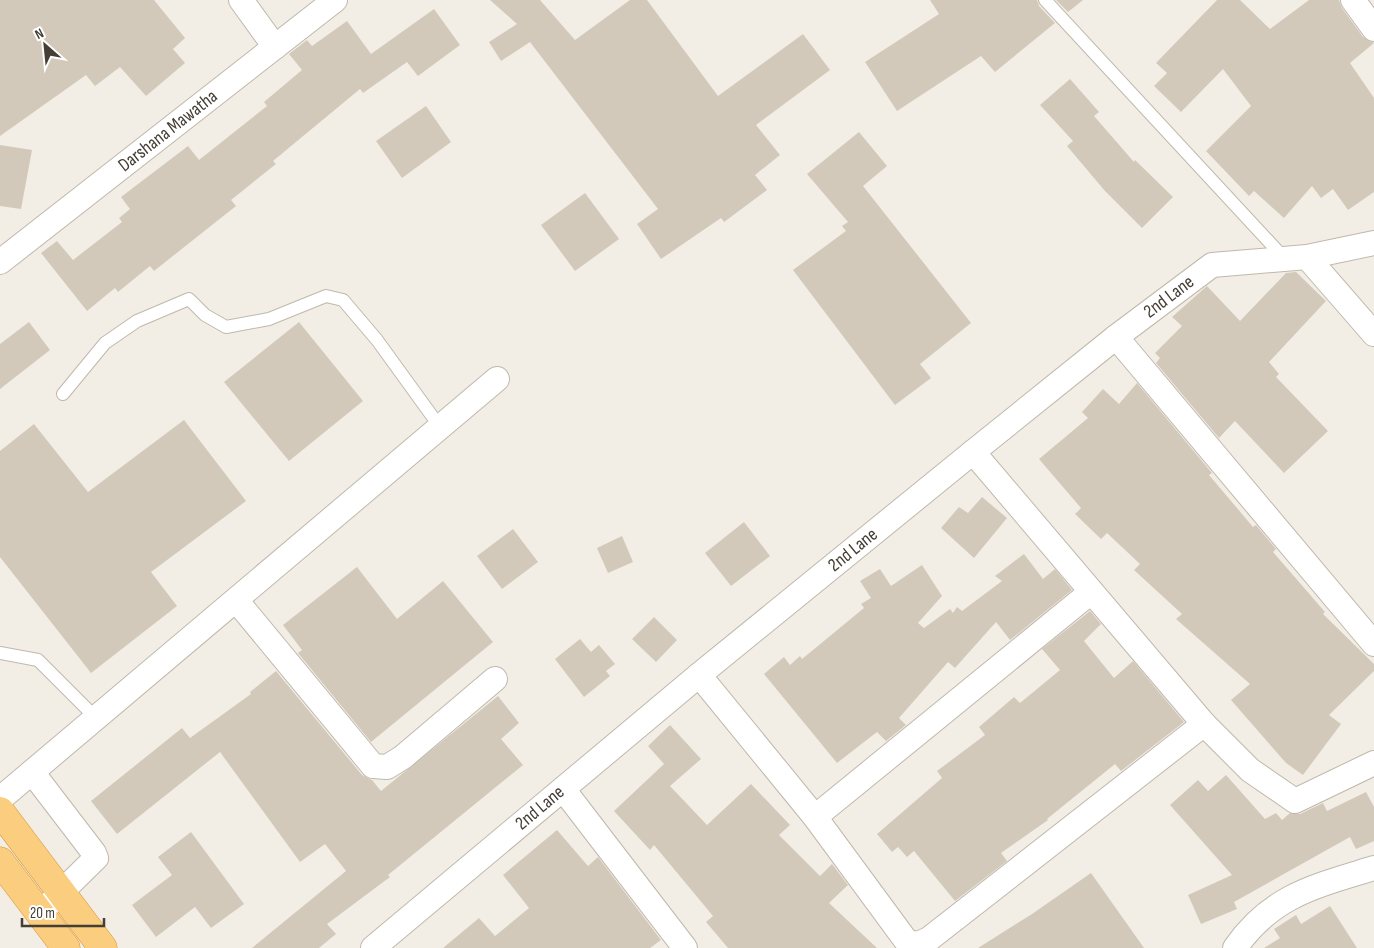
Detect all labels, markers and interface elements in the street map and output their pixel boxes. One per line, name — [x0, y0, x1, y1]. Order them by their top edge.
north arrow — [20, 20, 70, 70]
text: N — [32, 25, 47, 43]
street label: Darshana Mawatha — [114, 85, 222, 177]
street label: 2nd Lane — [1139, 271, 1199, 323]
street label: 2nd Lane — [824, 523, 882, 577]
street label: 2nd Lane — [511, 781, 569, 835]
scale bar — [22, 896, 105, 928]
text: 20 m — [30, 904, 55, 923]

